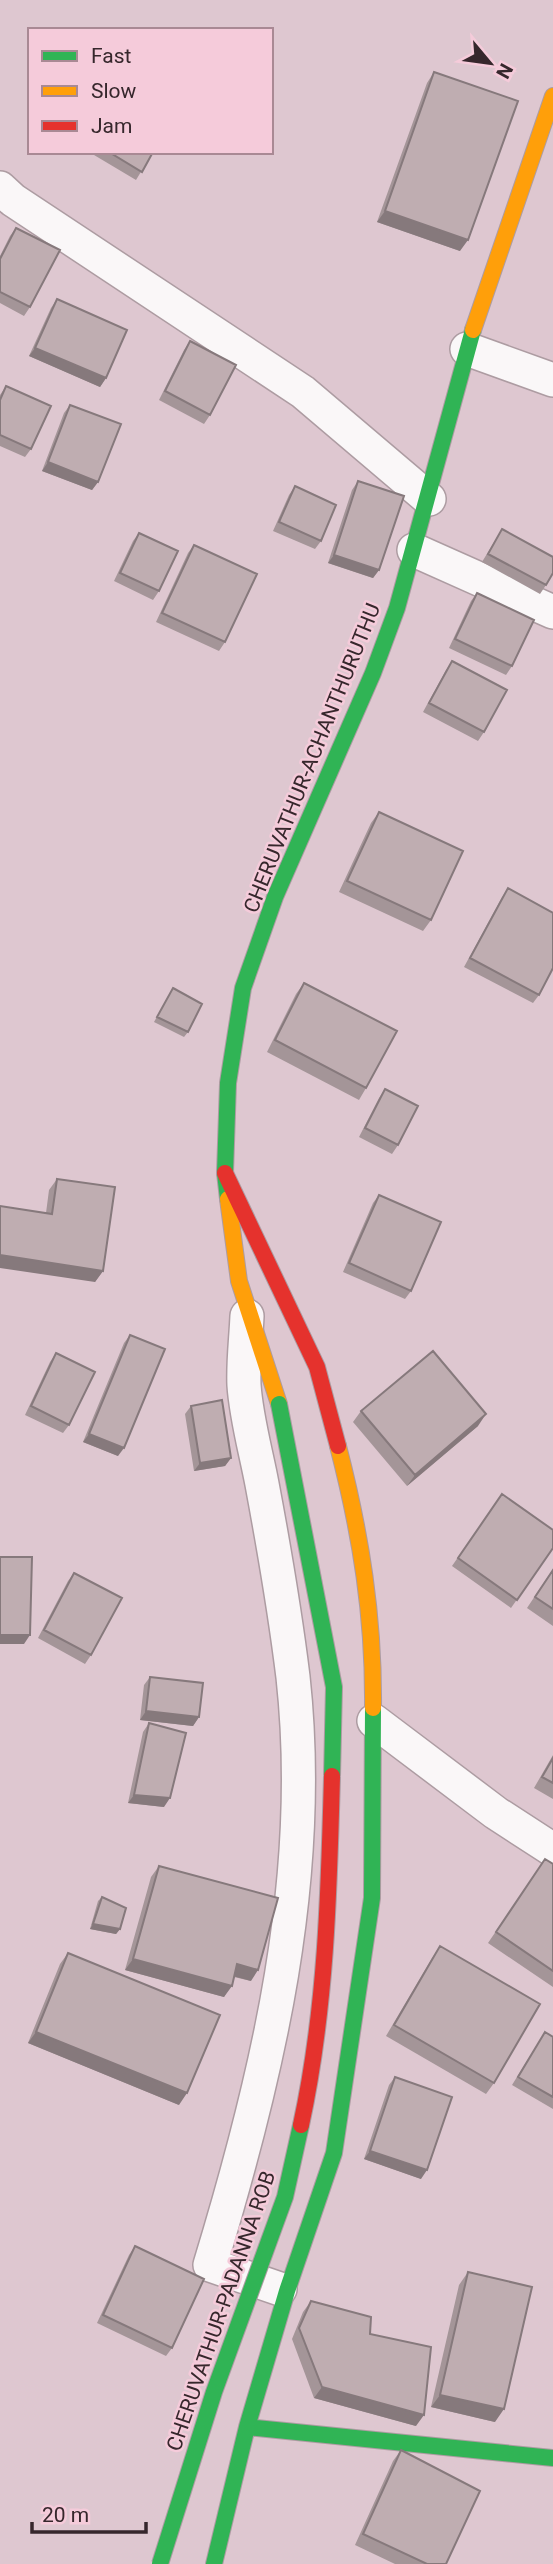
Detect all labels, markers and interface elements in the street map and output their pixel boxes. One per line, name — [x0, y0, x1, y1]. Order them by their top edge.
legend — [28, 28, 273, 154]
north arrow — [455, 28, 525, 98]
text: Fast — [91, 44, 132, 68]
text: N — [491, 60, 518, 82]
text: Slow — [91, 79, 137, 103]
text: Jam — [91, 114, 132, 138]
street label: CHERUVATHUR-ACHANTHURUTHU — [239, 600, 385, 916]
street label: CHERUVATHUR-PADANNA ROB — [162, 2168, 280, 2454]
scale bar — [32, 2490, 145, 2534]
text: 20 m — [42, 2503, 89, 2527]

